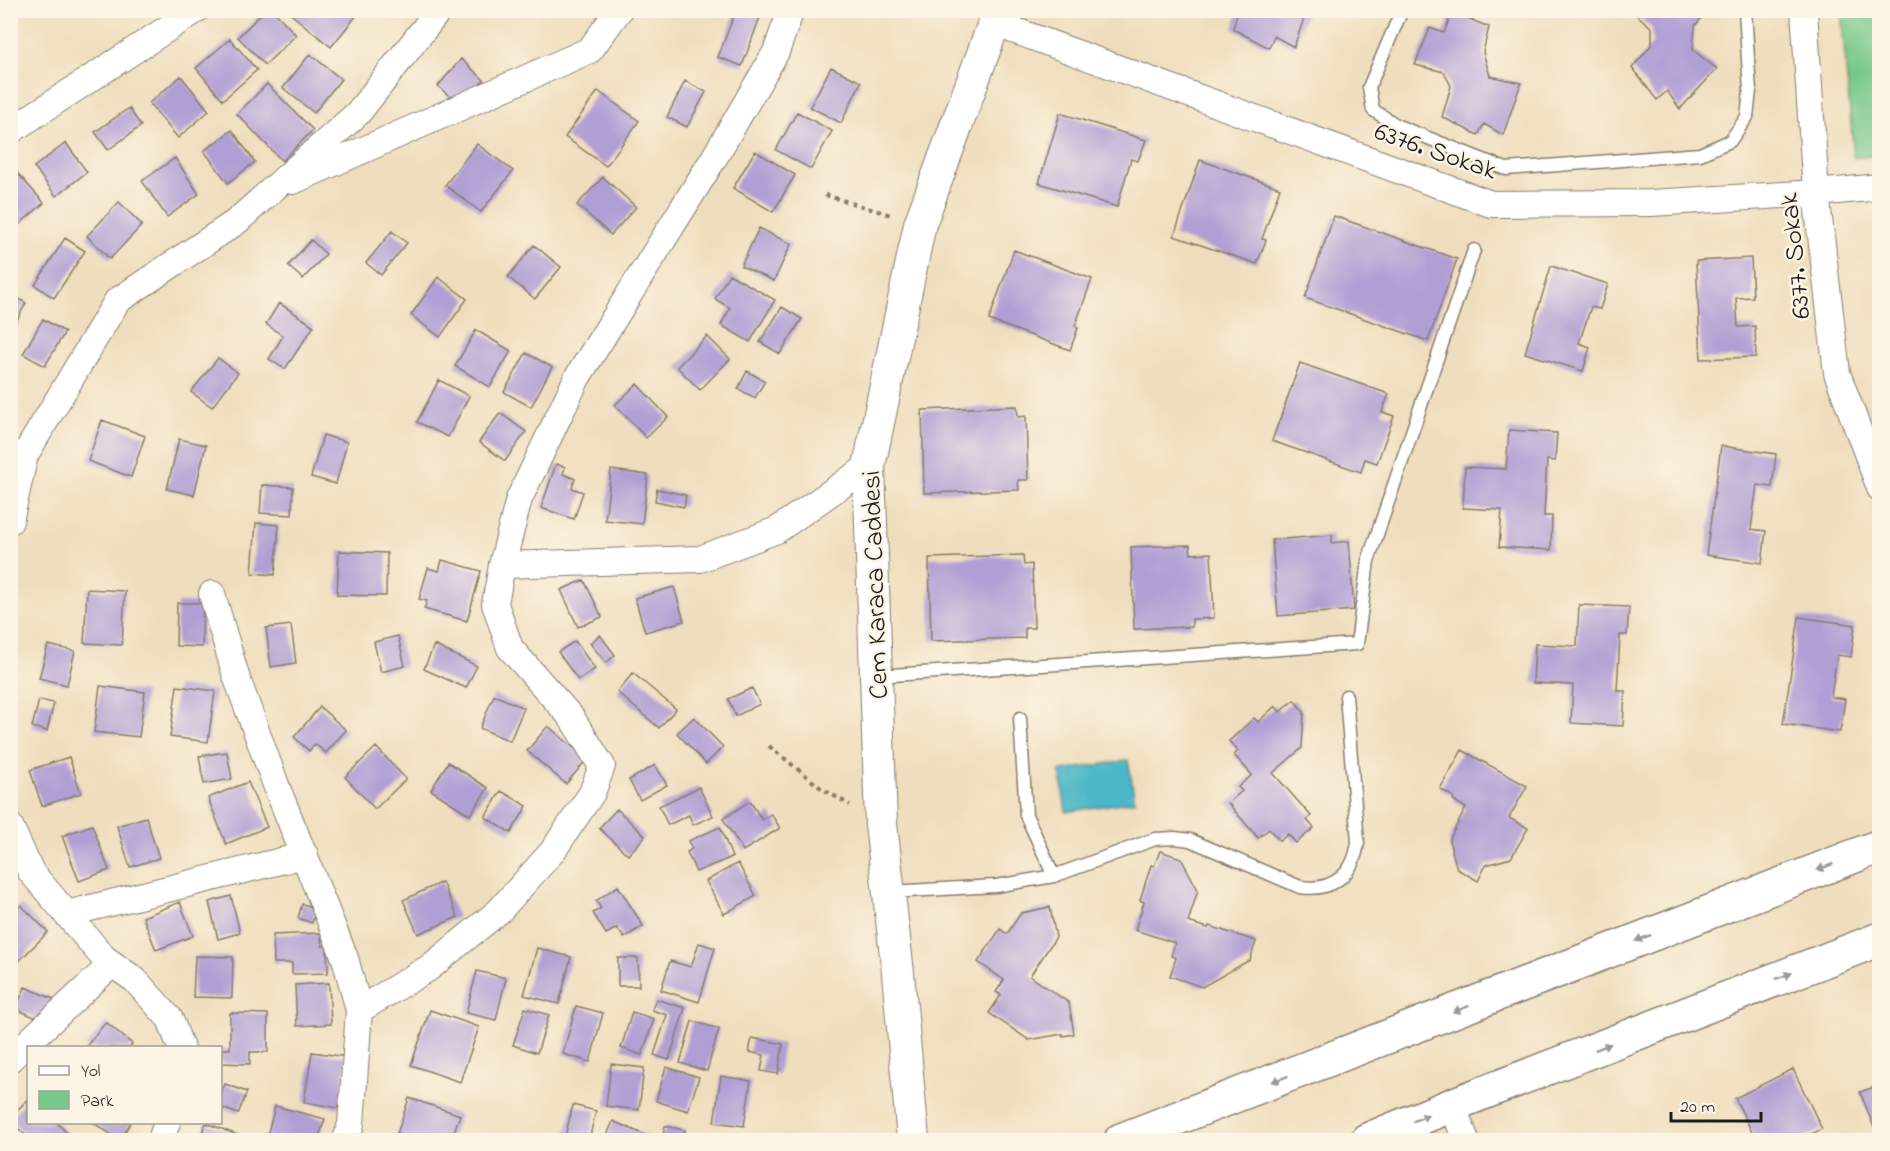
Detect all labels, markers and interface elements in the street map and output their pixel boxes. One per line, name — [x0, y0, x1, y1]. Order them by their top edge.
street label: 6376. Sokak — [1369, 113, 1502, 192]
street label: 6377. Sokak — [1770, 191, 1822, 321]
street label: Cem Karaca Caddesi — [853, 470, 900, 700]
one-way arrow — [1816, 863, 1834, 873]
one-way arrow — [1634, 934, 1652, 943]
one-way arrow — [1776, 971, 1794, 981]
one-way arrow — [1452, 1004, 1470, 1014]
one-way arrow — [1594, 1041, 1612, 1051]
legend — [27, 1046, 222, 1124]
text: Yol — [81, 1059, 101, 1085]
one-way arrow — [1270, 1074, 1288, 1084]
scale bar — [1671, 1085, 1761, 1123]
text: Park — [81, 1089, 114, 1115]
text: 20 m — [1680, 1095, 1715, 1121]
one-way arrow — [1412, 1113, 1430, 1122]

